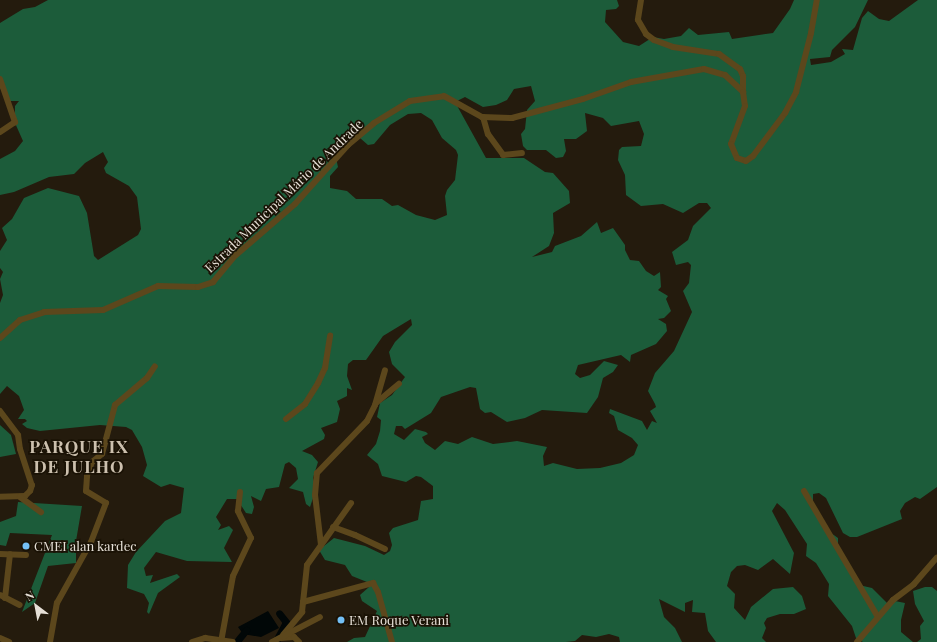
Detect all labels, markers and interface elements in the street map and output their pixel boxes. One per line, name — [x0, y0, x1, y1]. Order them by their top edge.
street label: Estrada Municipal Mário de Andrade — [202, 116, 366, 276]
district label: PARQUE IX DE JULHO — [29, 437, 129, 477]
place label: CMEI alan kardec — [34, 538, 137, 554]
marker: CMEI alan kardec — [21, 541, 31, 551]
north arrow — [16, 586, 56, 626]
text: N — [22, 587, 37, 604]
place label: EM Roque Verani — [349, 612, 450, 628]
marker: EM Roque Verani — [336, 615, 346, 625]

